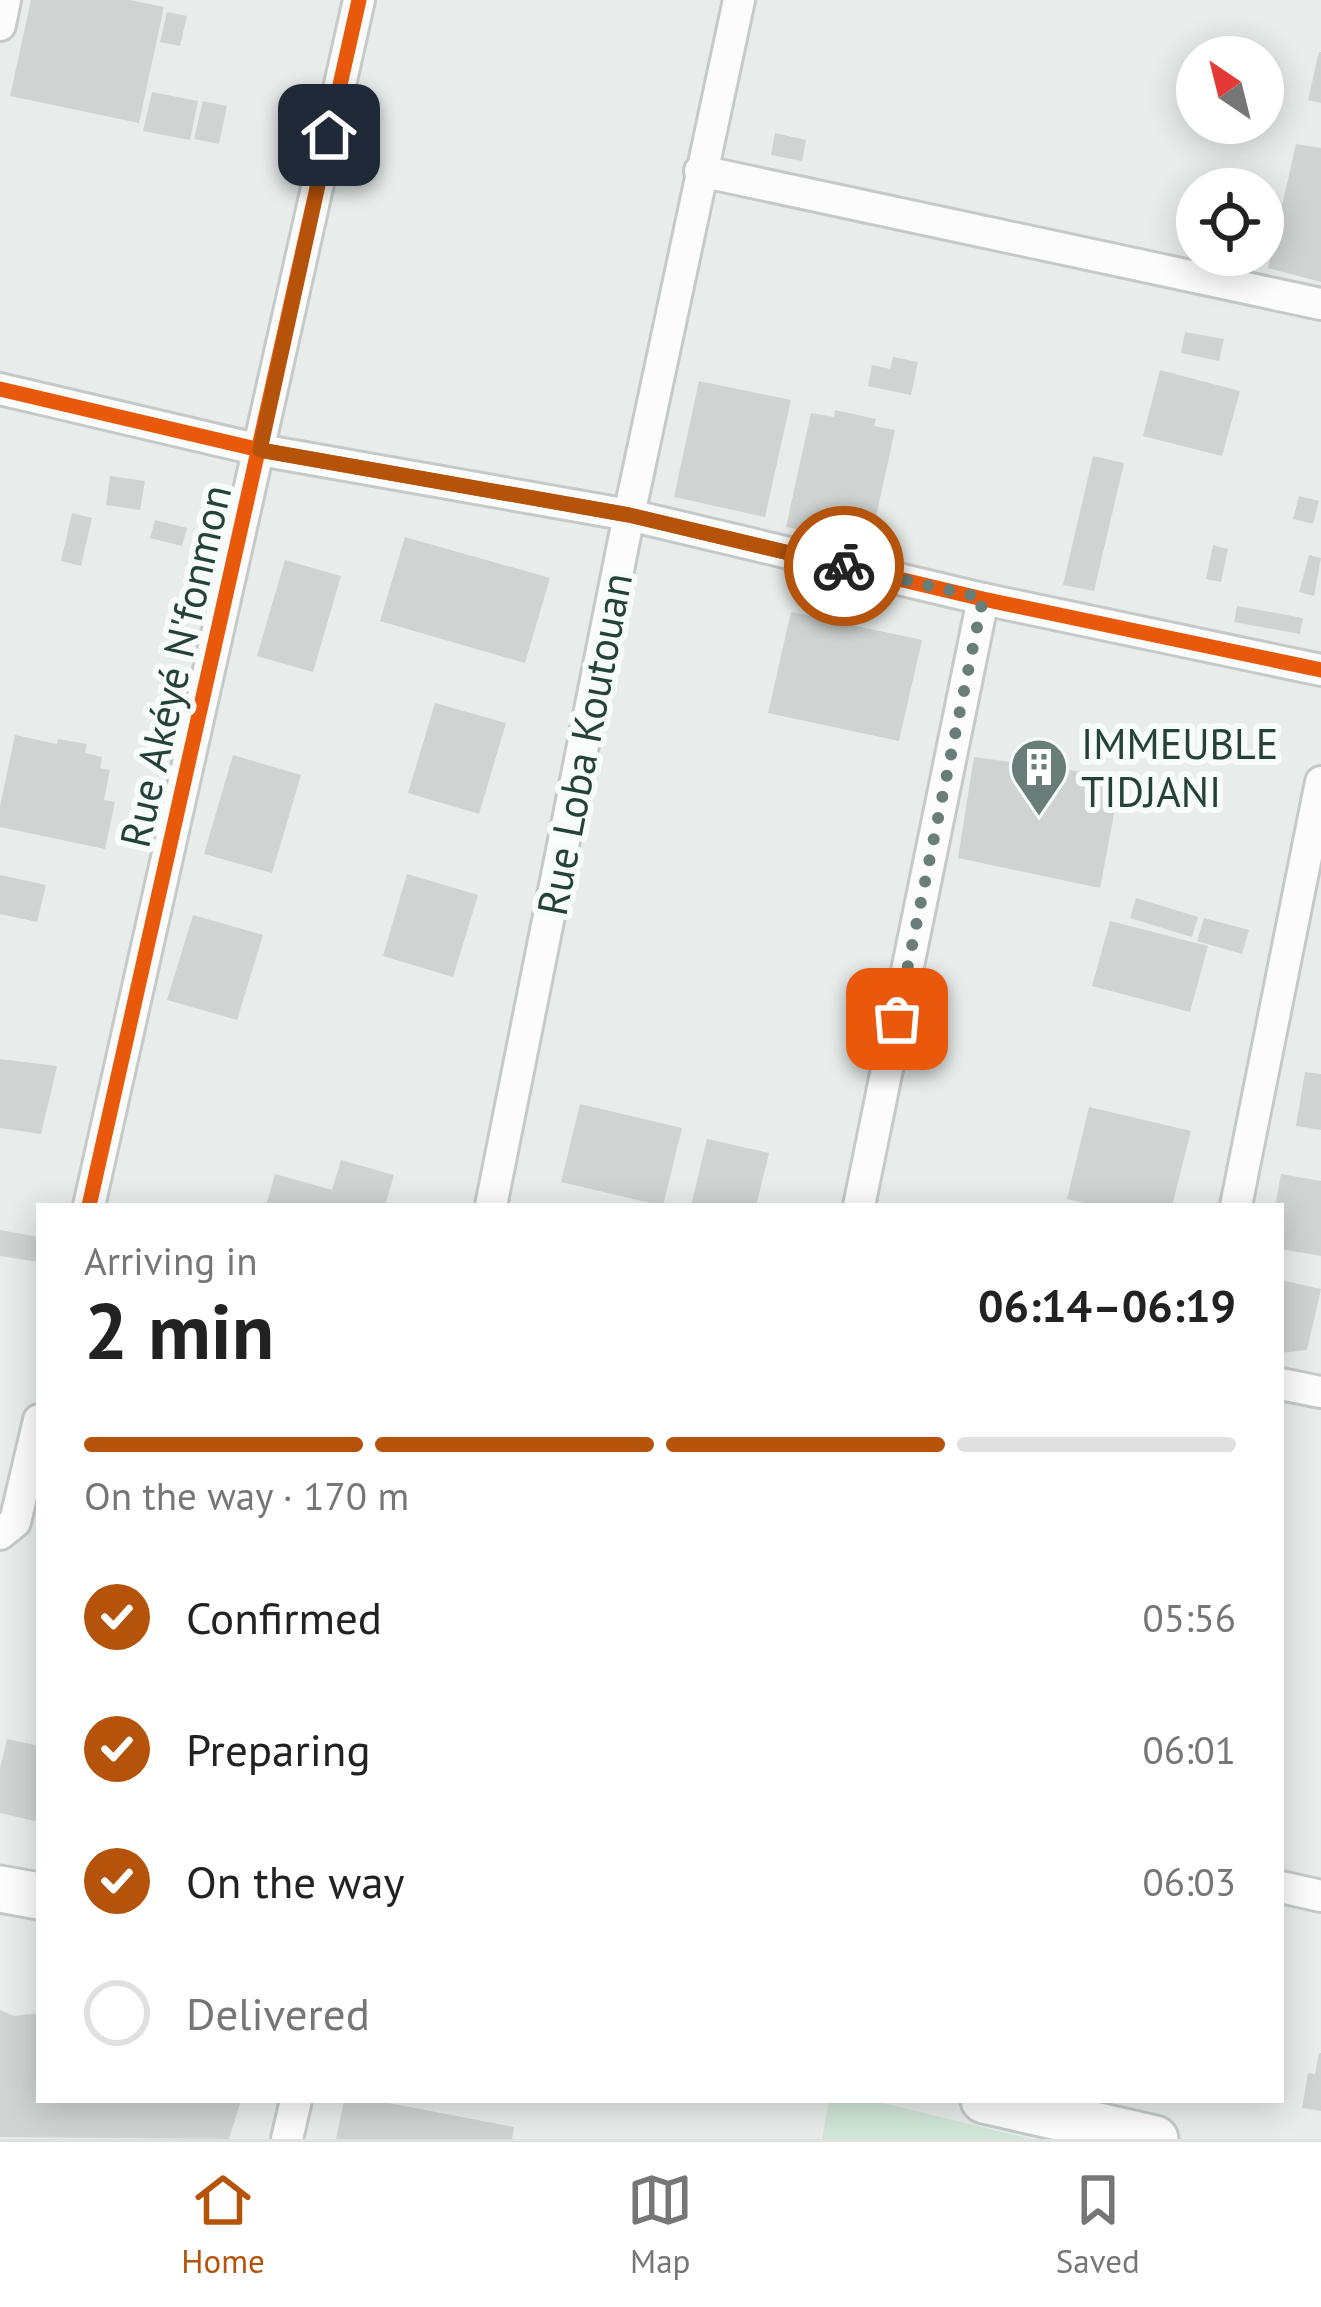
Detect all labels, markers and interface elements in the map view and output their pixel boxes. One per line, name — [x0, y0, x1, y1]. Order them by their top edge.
north arrow — [1176, 36, 1284, 144]
map controls — [1176, 36, 1284, 276]
pin — [278, 84, 380, 186]
icon: home — [296, 102, 362, 168]
button: locate — [1176, 168, 1284, 276]
street label: Rue Akéyé N'fonmon — [107, 480, 243, 852]
courier — [784, 506, 904, 626]
icon: bike — [811, 533, 877, 599]
street label: Rue Loba Koutouan — [524, 568, 644, 920]
place label: IMMEUBLE TIDJANI — [1081, 716, 1278, 819]
building icon: IMMEUBLE TIDJANI — [1008, 736, 1070, 818]
pin — [846, 968, 948, 1070]
icon: bag — [864, 986, 930, 1052]
text: Arriving in — [84, 1235, 258, 1286]
text: 06:14–06:19 — [978, 1276, 1236, 1334]
text: 2 min — [84, 1280, 274, 1381]
text: On the way · 170 m — [84, 1470, 409, 1521]
icon: check — [84, 1584, 150, 1650]
text: Confirmed — [186, 1588, 382, 1646]
text: 05:56 — [1142, 1592, 1236, 1643]
icon: check — [84, 1716, 150, 1782]
text: Preparing — [186, 1720, 371, 1778]
text: 06:01 — [1142, 1724, 1236, 1775]
icon: check — [84, 1848, 150, 1914]
text: On the way — [186, 1852, 405, 1910]
text: 06:03 — [1142, 1856, 1236, 1907]
text: Delivered — [186, 1984, 370, 2042]
tab: Home — [181, 2167, 265, 2282]
tab: Map — [627, 2167, 693, 2282]
tab: Saved — [1056, 2167, 1140, 2282]

